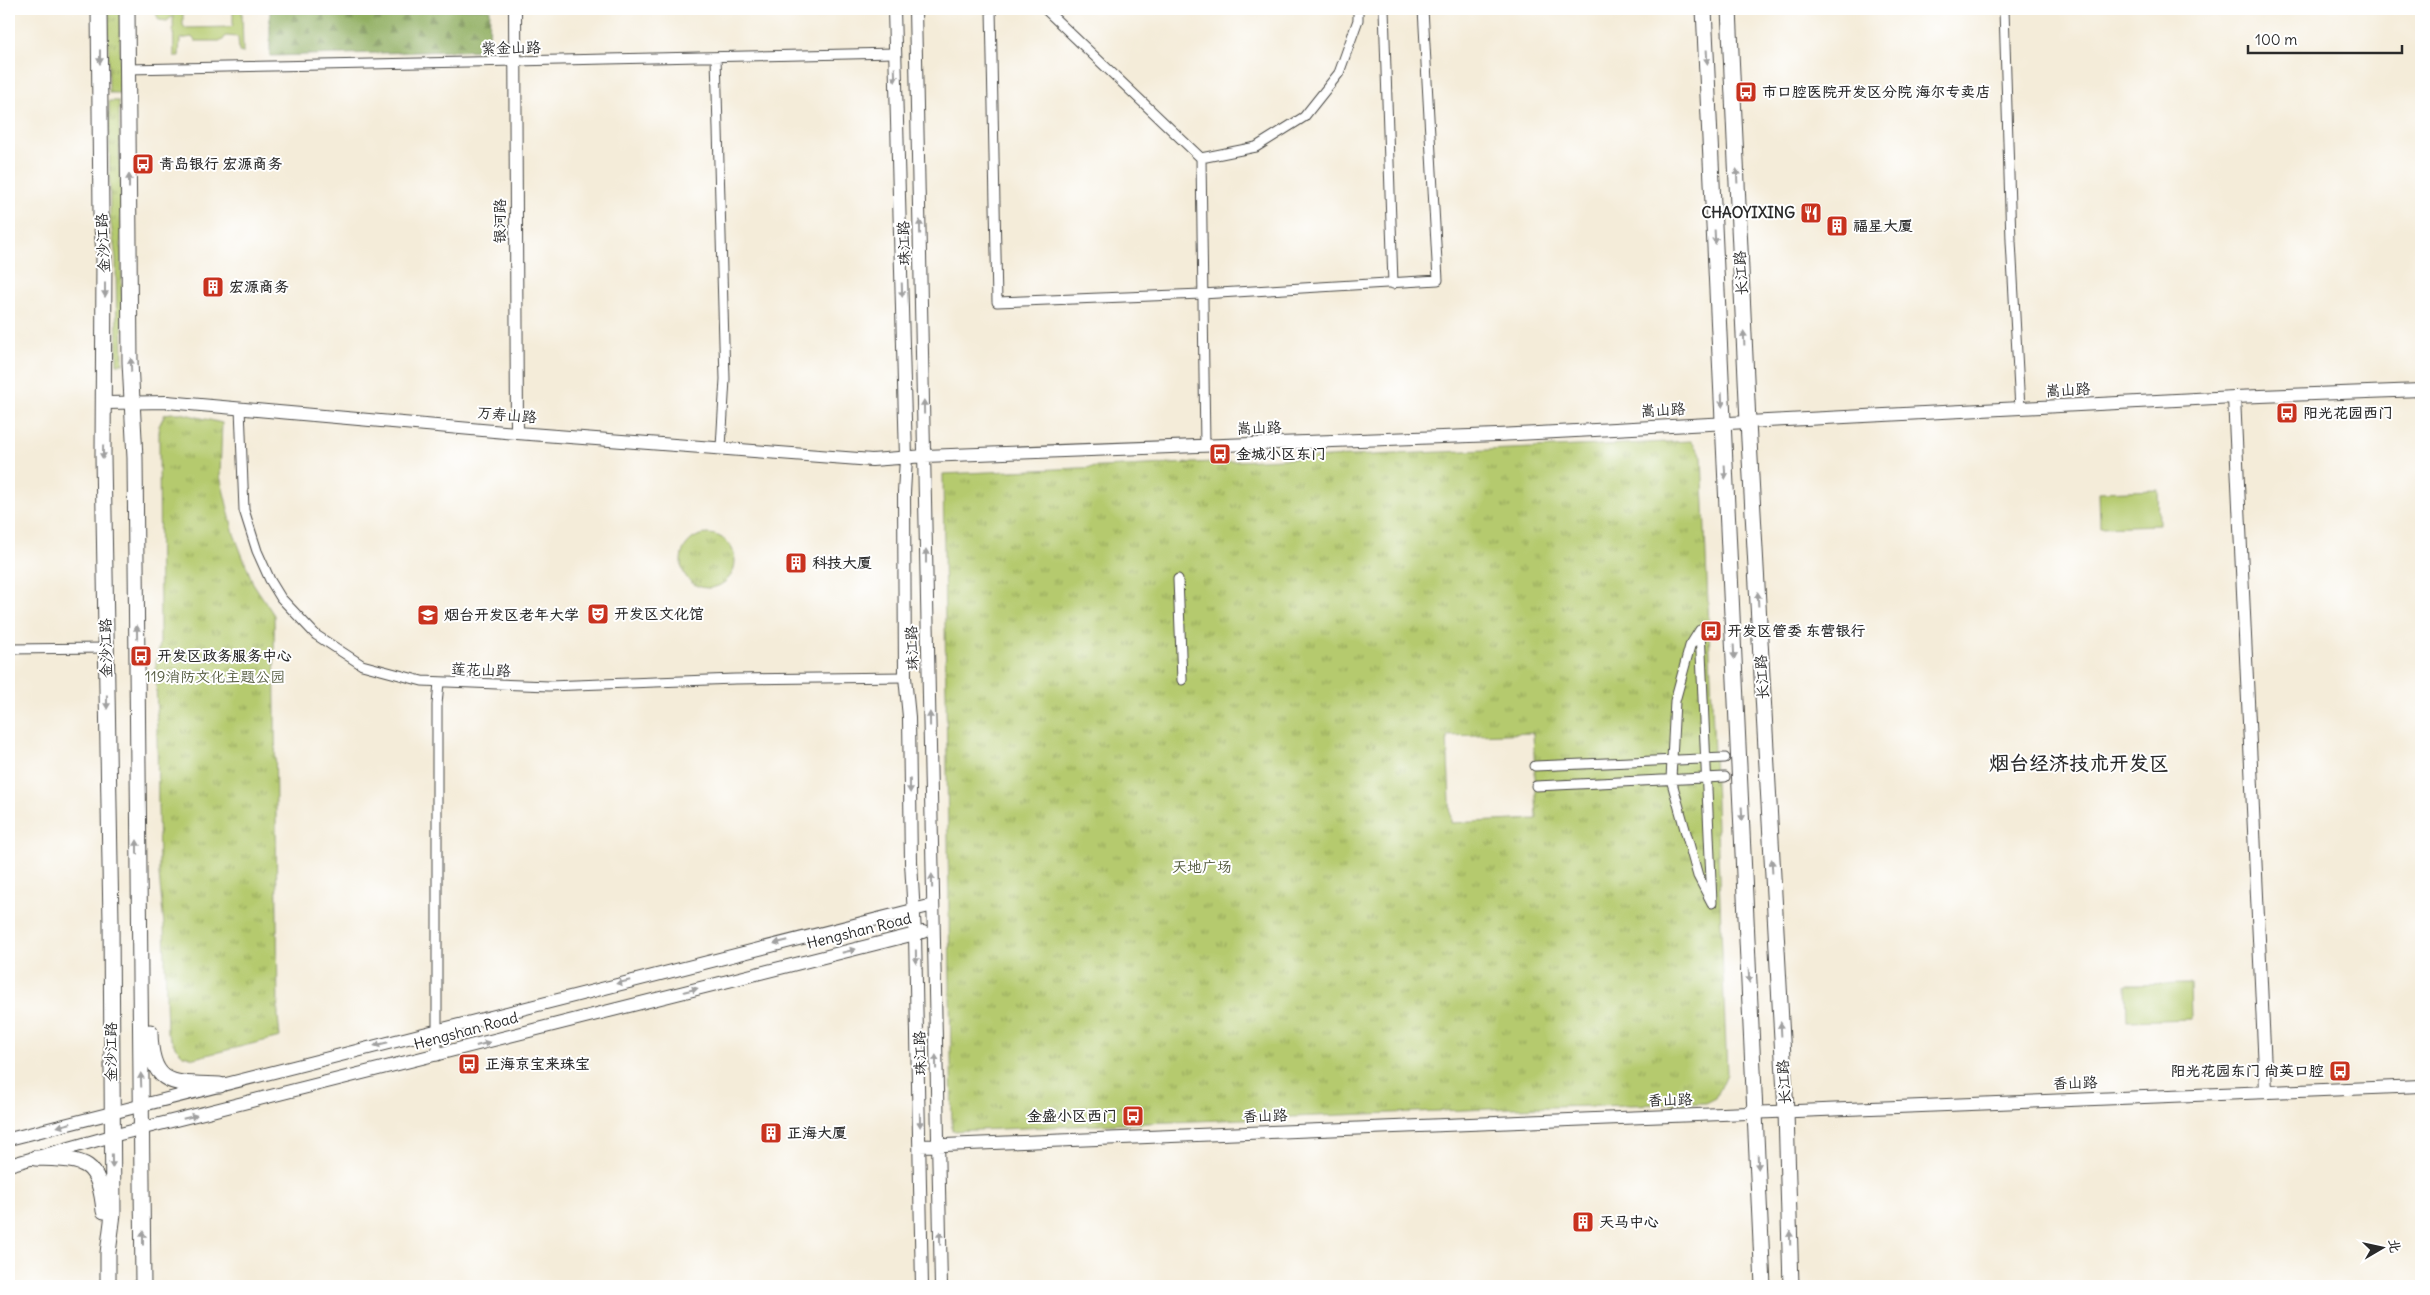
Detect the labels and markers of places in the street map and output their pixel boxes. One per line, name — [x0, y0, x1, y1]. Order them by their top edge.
bus stop icon: 市口腔医院开发区分院 海尔专卖店 — [1734, 80, 1758, 104]
place label: 市口腔医院开发区分院 海尔专卖店 — [1762, 82, 1991, 101]
bus stop icon: 青岛银行 宏源商务 — [131, 152, 155, 176]
place label: 青岛银行 宏源商务 — [159, 154, 283, 173]
restaurant icon: CHAOYIXING — [1799, 201, 1823, 225]
place label: CHAOYIXING — [1702, 203, 1795, 222]
building icon: 福星大厦 — [1825, 214, 1849, 238]
place label: 福星大厦 — [1853, 216, 1913, 235]
building icon: 宏源商务 — [201, 275, 225, 299]
place label: 宏源商务 — [229, 277, 289, 296]
bus stop icon: 阳光花园西门 — [2275, 401, 2299, 425]
place label: 阳光花园西门 — [2303, 403, 2393, 422]
bus stop icon: 金城小区东门 — [1208, 442, 1232, 466]
place label: 金城小区东门 — [1236, 444, 1326, 463]
building icon: 科技大厦 — [784, 551, 808, 575]
place label: 科技大厦 — [812, 553, 872, 572]
theatre icon: 开发区文化馆 — [586, 602, 610, 626]
school or university icon: 烟台开发区老年大学 — [416, 603, 440, 627]
place label: 开发区文化馆 — [614, 604, 704, 623]
place label: 烟台开发区老年大学 — [444, 605, 579, 624]
bus stop icon: 开发区管委 东营银行 — [1699, 619, 1723, 643]
place label: 开发区管委 东营银行 — [1727, 621, 1866, 640]
bus stop icon: 开发区政务服务中心 — [129, 644, 153, 668]
place label: 开发区政务服务中心 — [157, 646, 292, 665]
bus stop icon: 正海京宝来珠宝 — [457, 1052, 481, 1076]
place label: 正海京宝来珠宝 — [485, 1054, 590, 1073]
bus stop icon: 阳光花园东门 尚英口腔 — [2328, 1059, 2352, 1083]
place label: 阳光花园东门 尚英口腔 — [2170, 1061, 2324, 1080]
bus stop icon: 金盛小区西门 — [1121, 1104, 1145, 1128]
place label: 金盛小区西门 — [1027, 1106, 1117, 1125]
building icon: 正海大厦 — [759, 1121, 783, 1145]
place label: 正海大厦 — [787, 1123, 847, 1142]
building icon: 天马中心 — [1571, 1210, 1595, 1234]
place label: 天马中心 — [1599, 1212, 1659, 1231]

